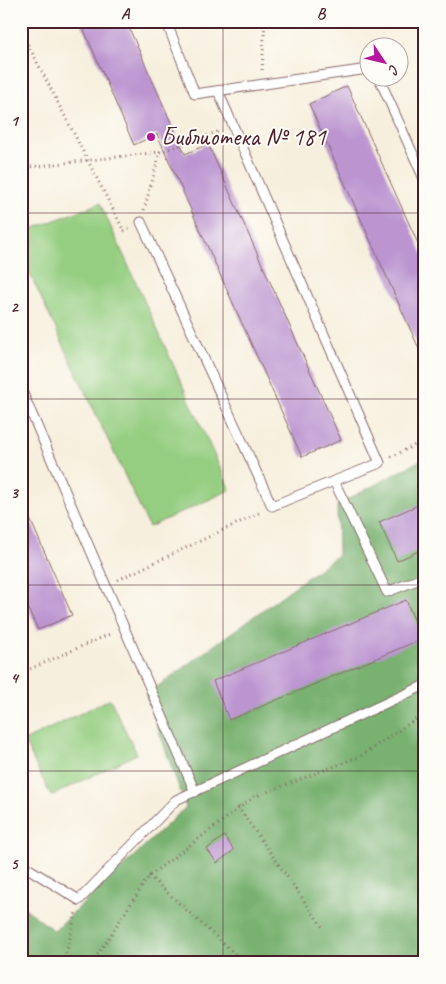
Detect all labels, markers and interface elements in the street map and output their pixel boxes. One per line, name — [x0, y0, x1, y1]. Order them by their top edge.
text: A — [121, 4, 131, 24]
text: B — [317, 4, 327, 24]
north arrow — [358, 38, 408, 88]
text: С — [384, 61, 403, 79]
text: 1 — [10, 111, 19, 131]
place label: Библиотека № 181 — [161, 121, 328, 153]
marker: Библиотека № 181 — [145, 131, 157, 143]
text: 2 — [10, 297, 19, 317]
text: 3 — [10, 483, 19, 503]
text: 4 — [10, 668, 19, 688]
text: 5 — [11, 854, 20, 874]

